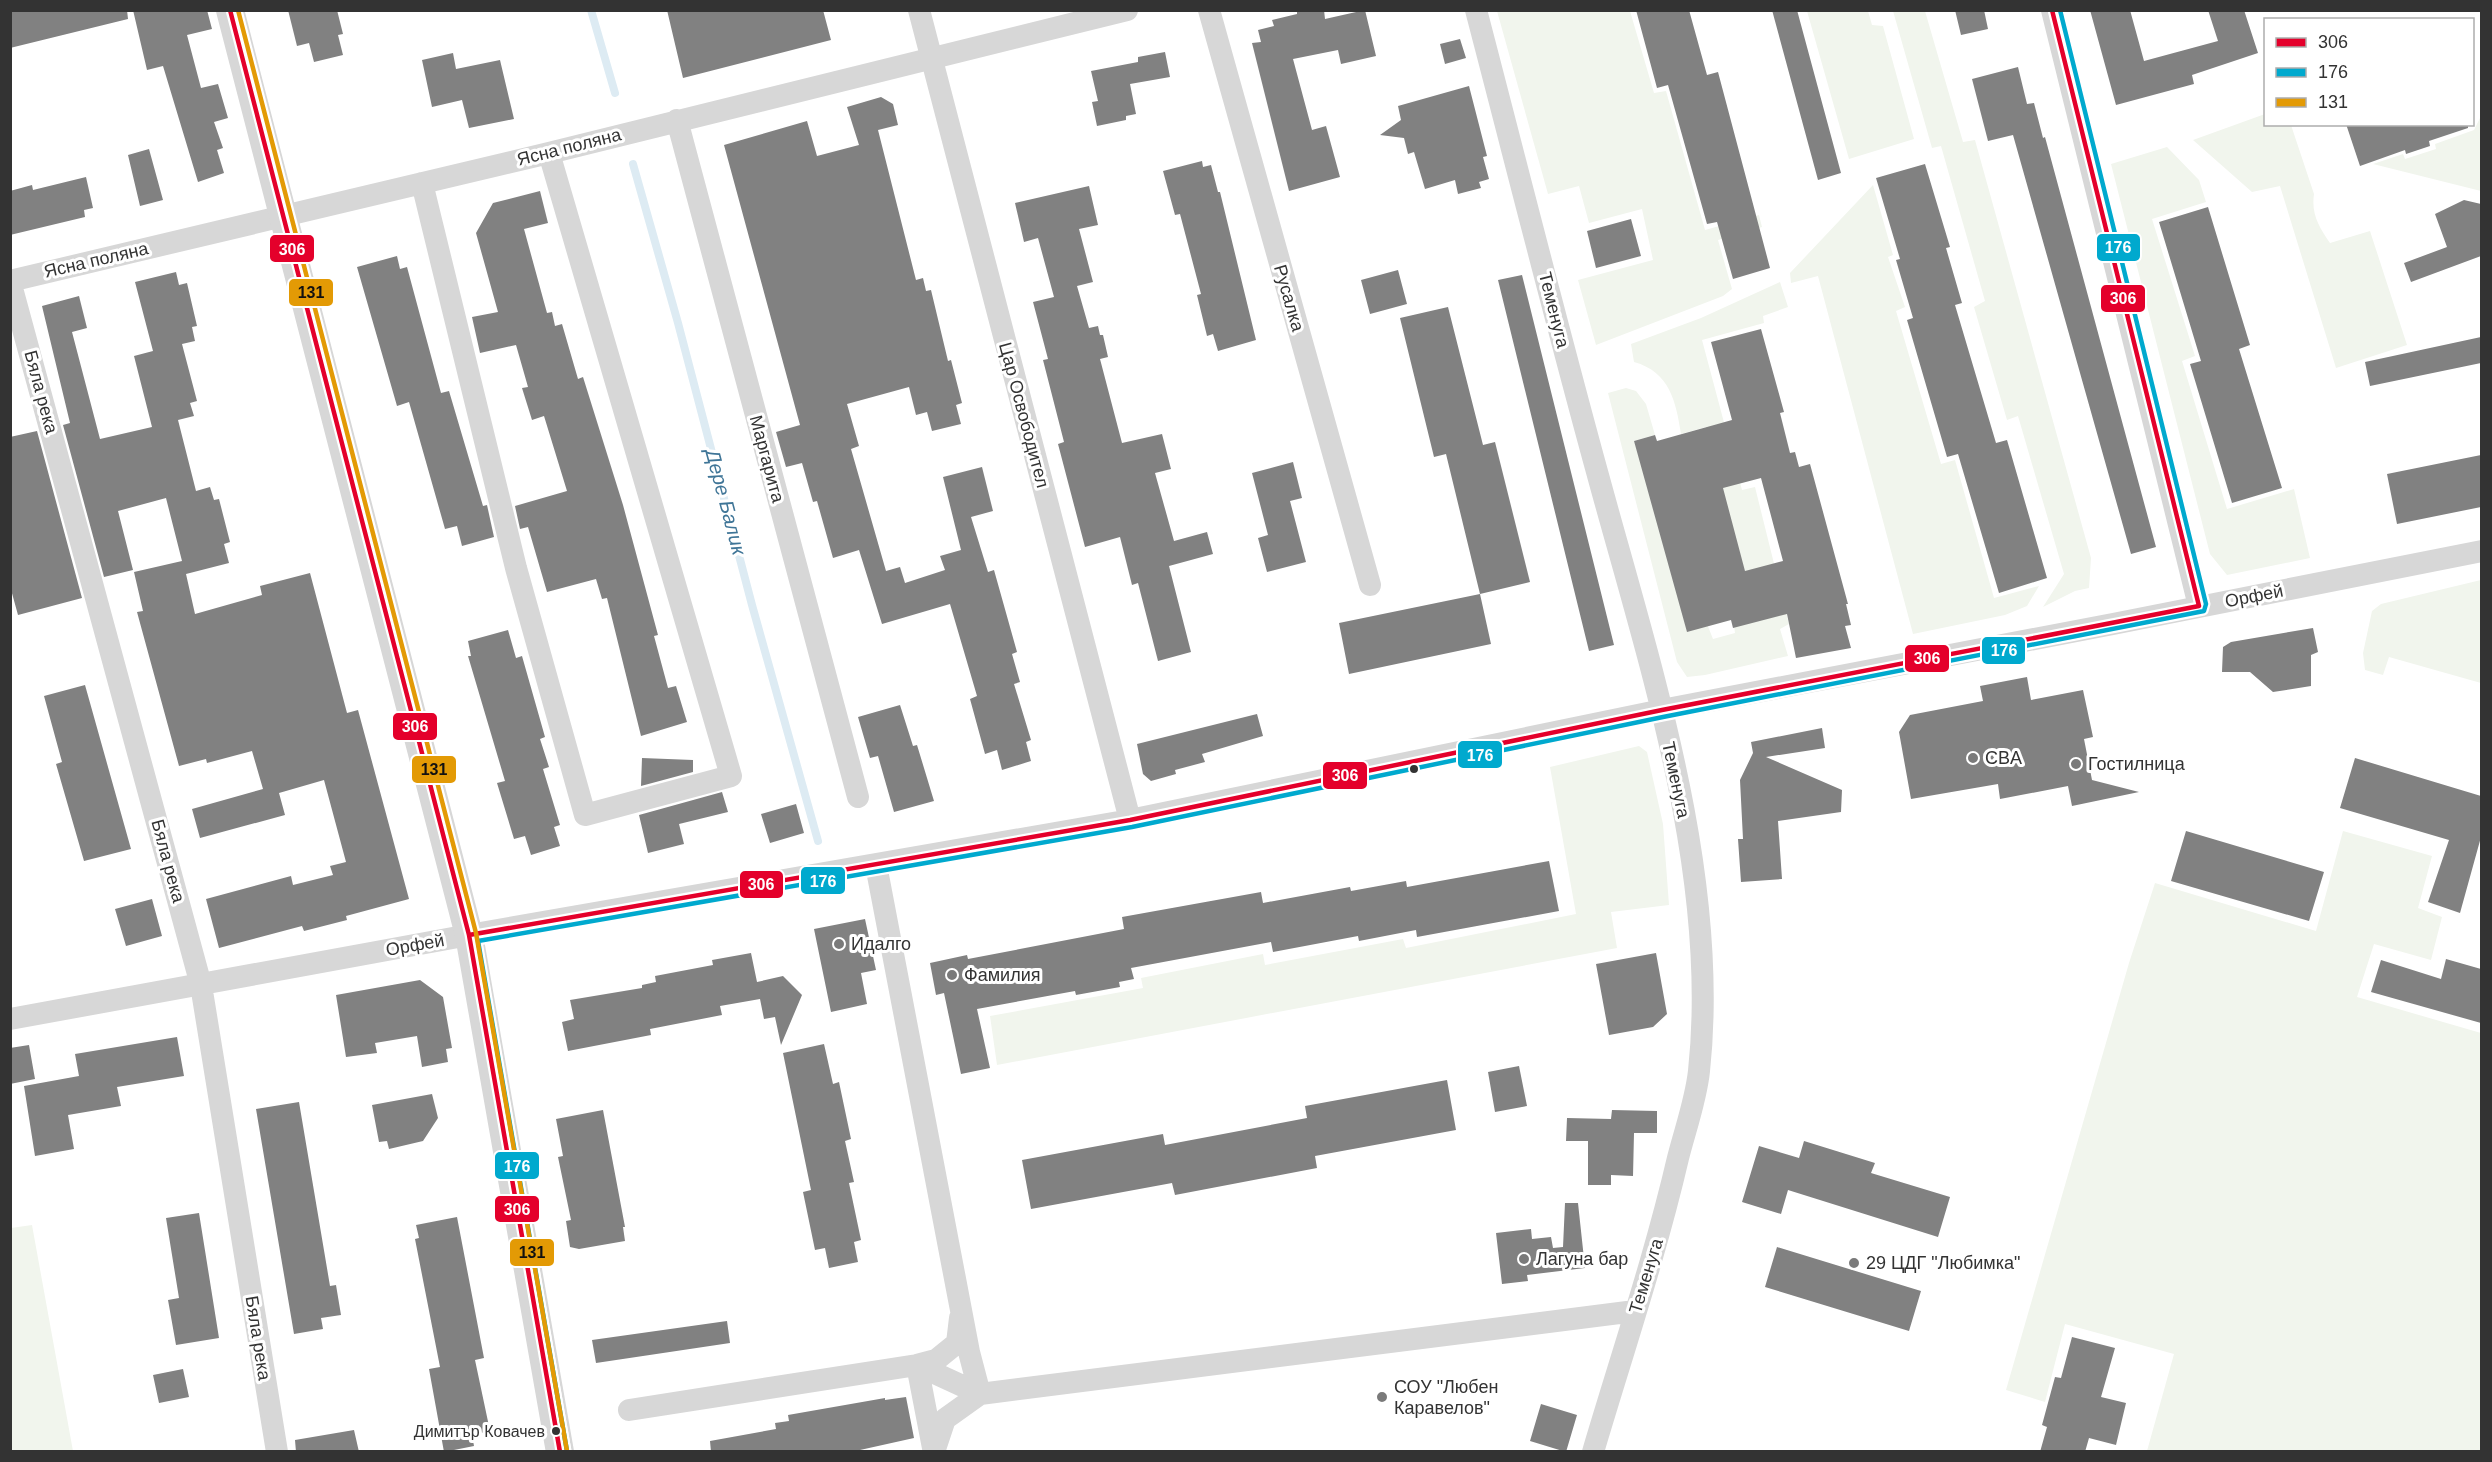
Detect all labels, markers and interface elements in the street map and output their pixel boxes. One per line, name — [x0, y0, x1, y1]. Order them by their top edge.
legend — [2264, 18, 2474, 126]
text: 306 — [2318, 32, 2348, 52]
text: 176 — [2318, 62, 2348, 82]
text: 131 — [2318, 92, 2348, 112]
street label: Ясна поляна — [515, 124, 624, 170]
line badge: 176 — [2096, 233, 2141, 262]
line badge: 306 — [269, 234, 315, 263]
street label: Ясна поляна — [42, 238, 151, 282]
text: 176 — [2105, 239, 2131, 256]
text: 306 — [279, 241, 305, 258]
street label: Русалка — [1270, 262, 1308, 335]
street label: Теменуга — [1535, 270, 1573, 351]
line badge: 131 — [288, 278, 334, 307]
text: 131 — [298, 284, 324, 301]
line badge: 306 — [2100, 284, 2146, 313]
text: 306 — [2110, 290, 2136, 307]
street label: Цар Освободител — [995, 340, 1053, 490]
street label: Бяла река — [20, 348, 62, 437]
street label: Маргарита — [746, 413, 788, 506]
water label: Дере Балик — [701, 445, 751, 559]
street label: Орфей — [2223, 581, 2285, 611]
line badge: 176 — [1981, 636, 2026, 665]
text: 176 — [1991, 642, 2017, 659]
line badge: 306 — [1904, 644, 1950, 673]
text: 306 — [1914, 650, 1940, 667]
line badge: 306 — [392, 712, 438, 741]
text: 306 — [402, 718, 428, 735]
line badge: 176 — [1457, 740, 1503, 769]
street label: Теменуга — [1658, 740, 1694, 821]
text: 176 — [1467, 747, 1493, 764]
place label: CBA — [1985, 748, 2022, 768]
marker: CBA — [1966, 751, 1980, 765]
place label: Гостилница — [2088, 754, 2186, 774]
line badge: 131 — [411, 755, 457, 784]
marker: Гостилница — [2069, 757, 2083, 771]
text: 131 — [421, 761, 447, 778]
line badge: 306 — [1322, 761, 1368, 790]
unlabelled marker — [1408, 763, 1420, 775]
text: 306 — [1332, 767, 1358, 784]
street label: Бяла река — [147, 817, 189, 906]
line badge: 176 — [800, 866, 846, 895]
line badge: 306 — [739, 870, 784, 899]
text: 176 — [810, 873, 836, 890]
text: 306 — [748, 876, 774, 893]
street label: Орфей — [384, 930, 446, 960]
place label: Идалго — [851, 934, 911, 954]
marker: Идалго — [832, 937, 846, 951]
place label: Фамилия — [964, 965, 1040, 985]
marker: Фамилия — [945, 968, 959, 982]
line badge: 176 — [494, 1151, 540, 1180]
text: 176 — [504, 1158, 530, 1175]
line badge: 306 — [494, 1195, 540, 1223]
text: 306 — [504, 1201, 530, 1218]
street label: Теменуга — [1625, 1235, 1667, 1316]
line badge: 131 — [509, 1238, 555, 1267]
text: 131 — [519, 1244, 545, 1261]
place label: Лагуна бар — [1536, 1249, 1628, 1269]
marker: Лагуна бар — [1517, 1252, 1531, 1266]
place label: 29 ЦДГ "Любимка" — [1866, 1253, 2020, 1273]
marker: 29 ЦДГ "Любимка" — [1847, 1256, 1861, 1270]
street label: Бяла река — [241, 1294, 275, 1383]
place label: СОУ "Любен Каравелов" — [1394, 1377, 1498, 1418]
marker: СОУ "Любен Каравелов" — [1375, 1390, 1389, 1404]
place label: Димитър Ковачев — [414, 1423, 545, 1440]
marker: Димитър Ковачев — [550, 1425, 562, 1437]

